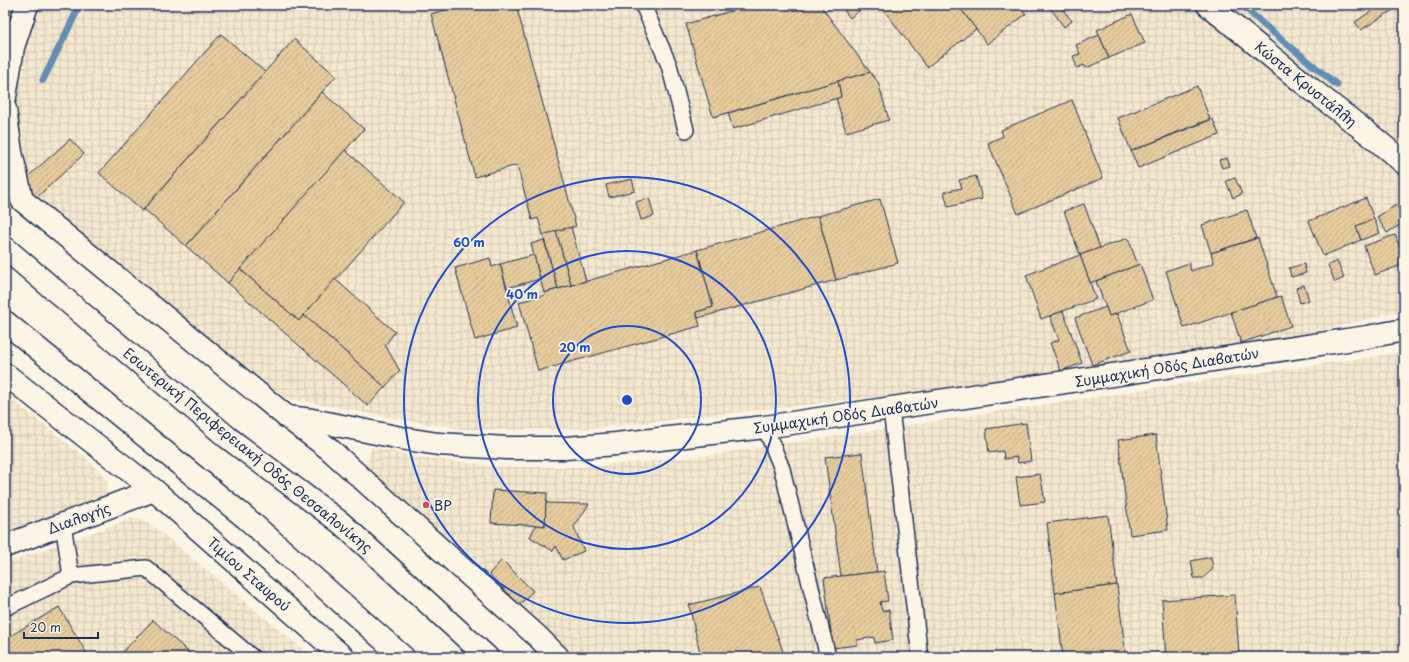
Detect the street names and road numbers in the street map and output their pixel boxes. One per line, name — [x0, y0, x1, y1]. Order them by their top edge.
street label: Κώστα Κρυστάλλη — [1250, 36, 1362, 132]
street label: Συμμαχική Οδός Διαβατών — [1073, 342, 1261, 392]
street label: Εσωτερική Περιφερειακή Οδός Θεσσαλονίκης — [119, 343, 377, 557]
street label: Συμμαχική Οδός Διαβατών — [752, 392, 940, 438]
street label: Διαλογής — [45, 497, 113, 539]
street label: Τιμίου Σταυρού — [203, 532, 295, 616]

